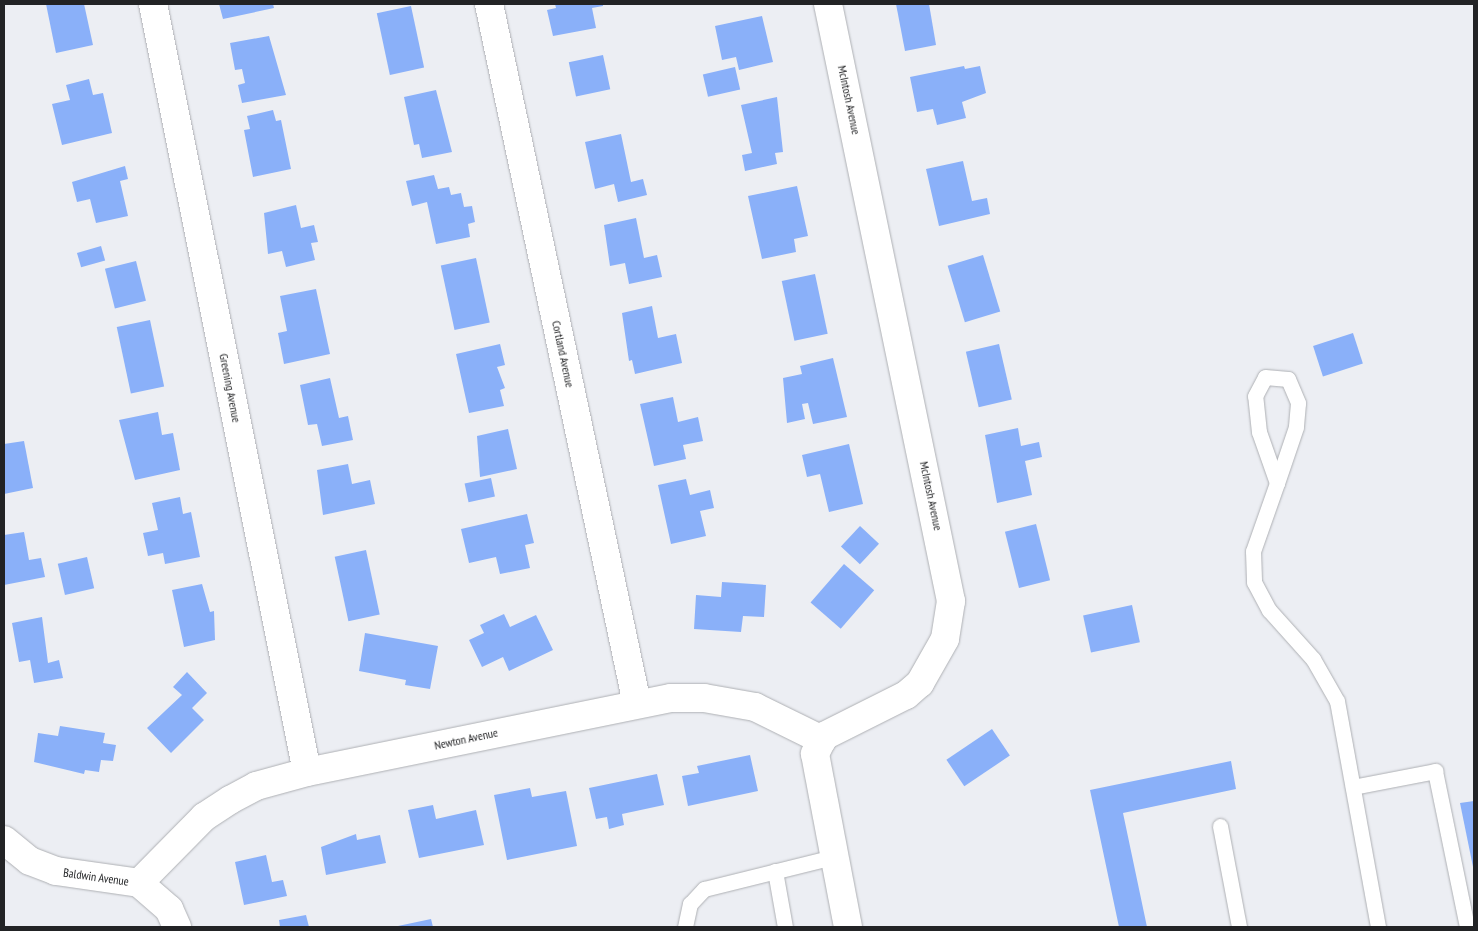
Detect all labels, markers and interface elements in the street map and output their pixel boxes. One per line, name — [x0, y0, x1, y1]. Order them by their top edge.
street label: McIntosh Avenue — [835, 64, 863, 136]
street label: Cortland Avenue — [549, 319, 577, 389]
street label: Greening Avenue — [216, 352, 244, 424]
street label: McIntosh Avenue — [917, 460, 945, 532]
street label: Newton Avenue — [433, 725, 499, 753]
street label: Baldwin Avenue — [62, 865, 130, 889]

